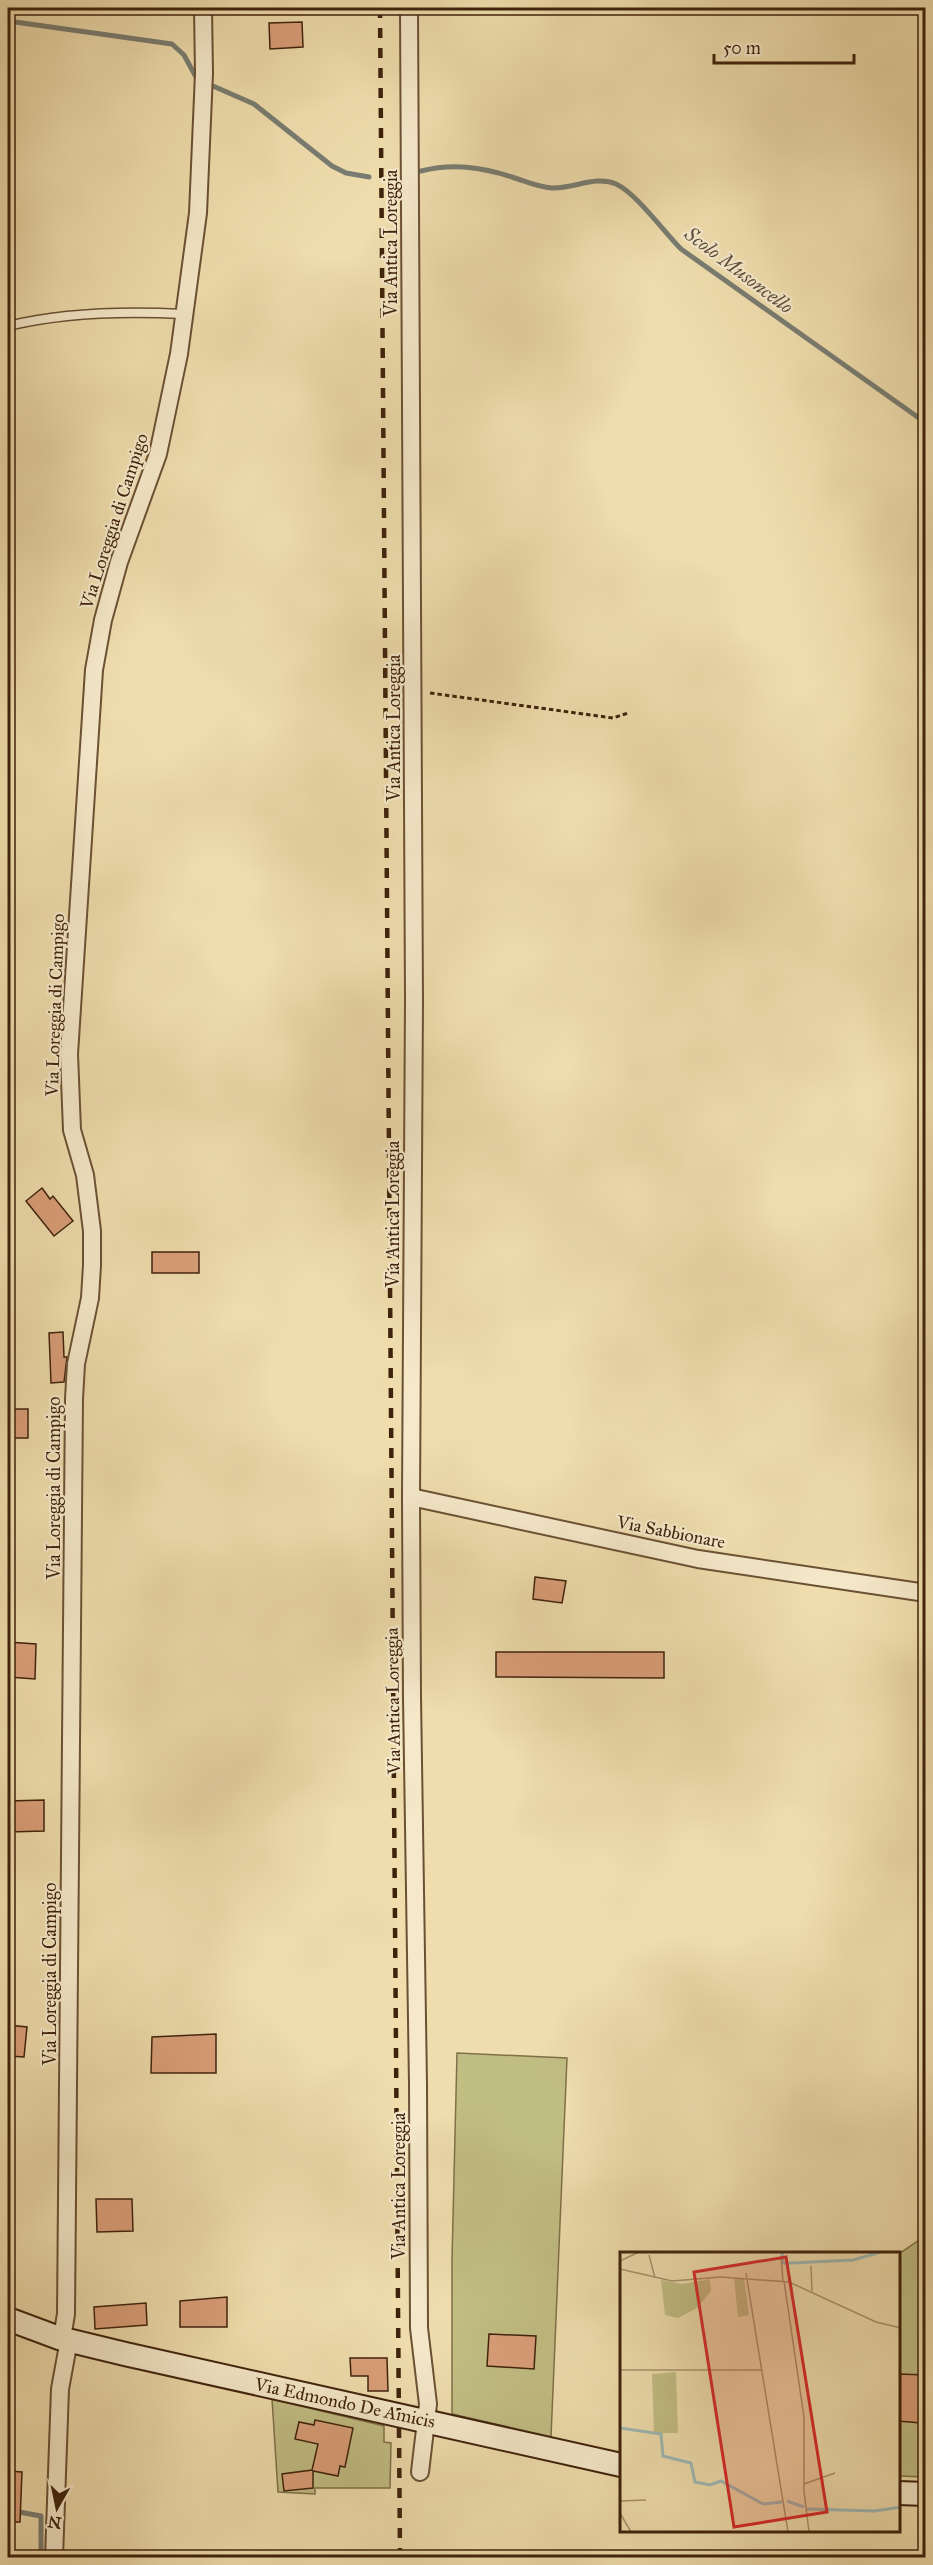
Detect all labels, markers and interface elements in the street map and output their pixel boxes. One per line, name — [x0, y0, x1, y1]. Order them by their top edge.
scale bar — [714, 27, 854, 65]
text: 50 m — [723, 37, 761, 59]
street label: Via Antica Loreggia — [380, 169, 403, 317]
water label: Scolo Musoncello — [679, 221, 798, 319]
street label: Via Loreggia di Campigo — [75, 431, 154, 613]
street label: Via Antica Loreggia — [383, 654, 406, 802]
street label: Via Loreggia di Campigo — [41, 913, 70, 1098]
street label: Via Antica Loreggia — [382, 1140, 405, 1288]
street label: Via Loreggia di Campigo — [43, 1396, 66, 1581]
street label: Via Sabbionare — [614, 1511, 727, 1553]
street label: Via Antica Loreggia — [381, 1627, 406, 1776]
street label: Via Loreggia di Campigo — [39, 1882, 62, 2067]
street label: Via Antica Loreggia — [388, 2112, 411, 2260]
inset map — [620, 2252, 900, 2532]
street label: Via Edmondo De Amicis — [252, 2373, 437, 2433]
north arrow — [27, 2478, 87, 2538]
text: N — [46, 2512, 63, 2533]

